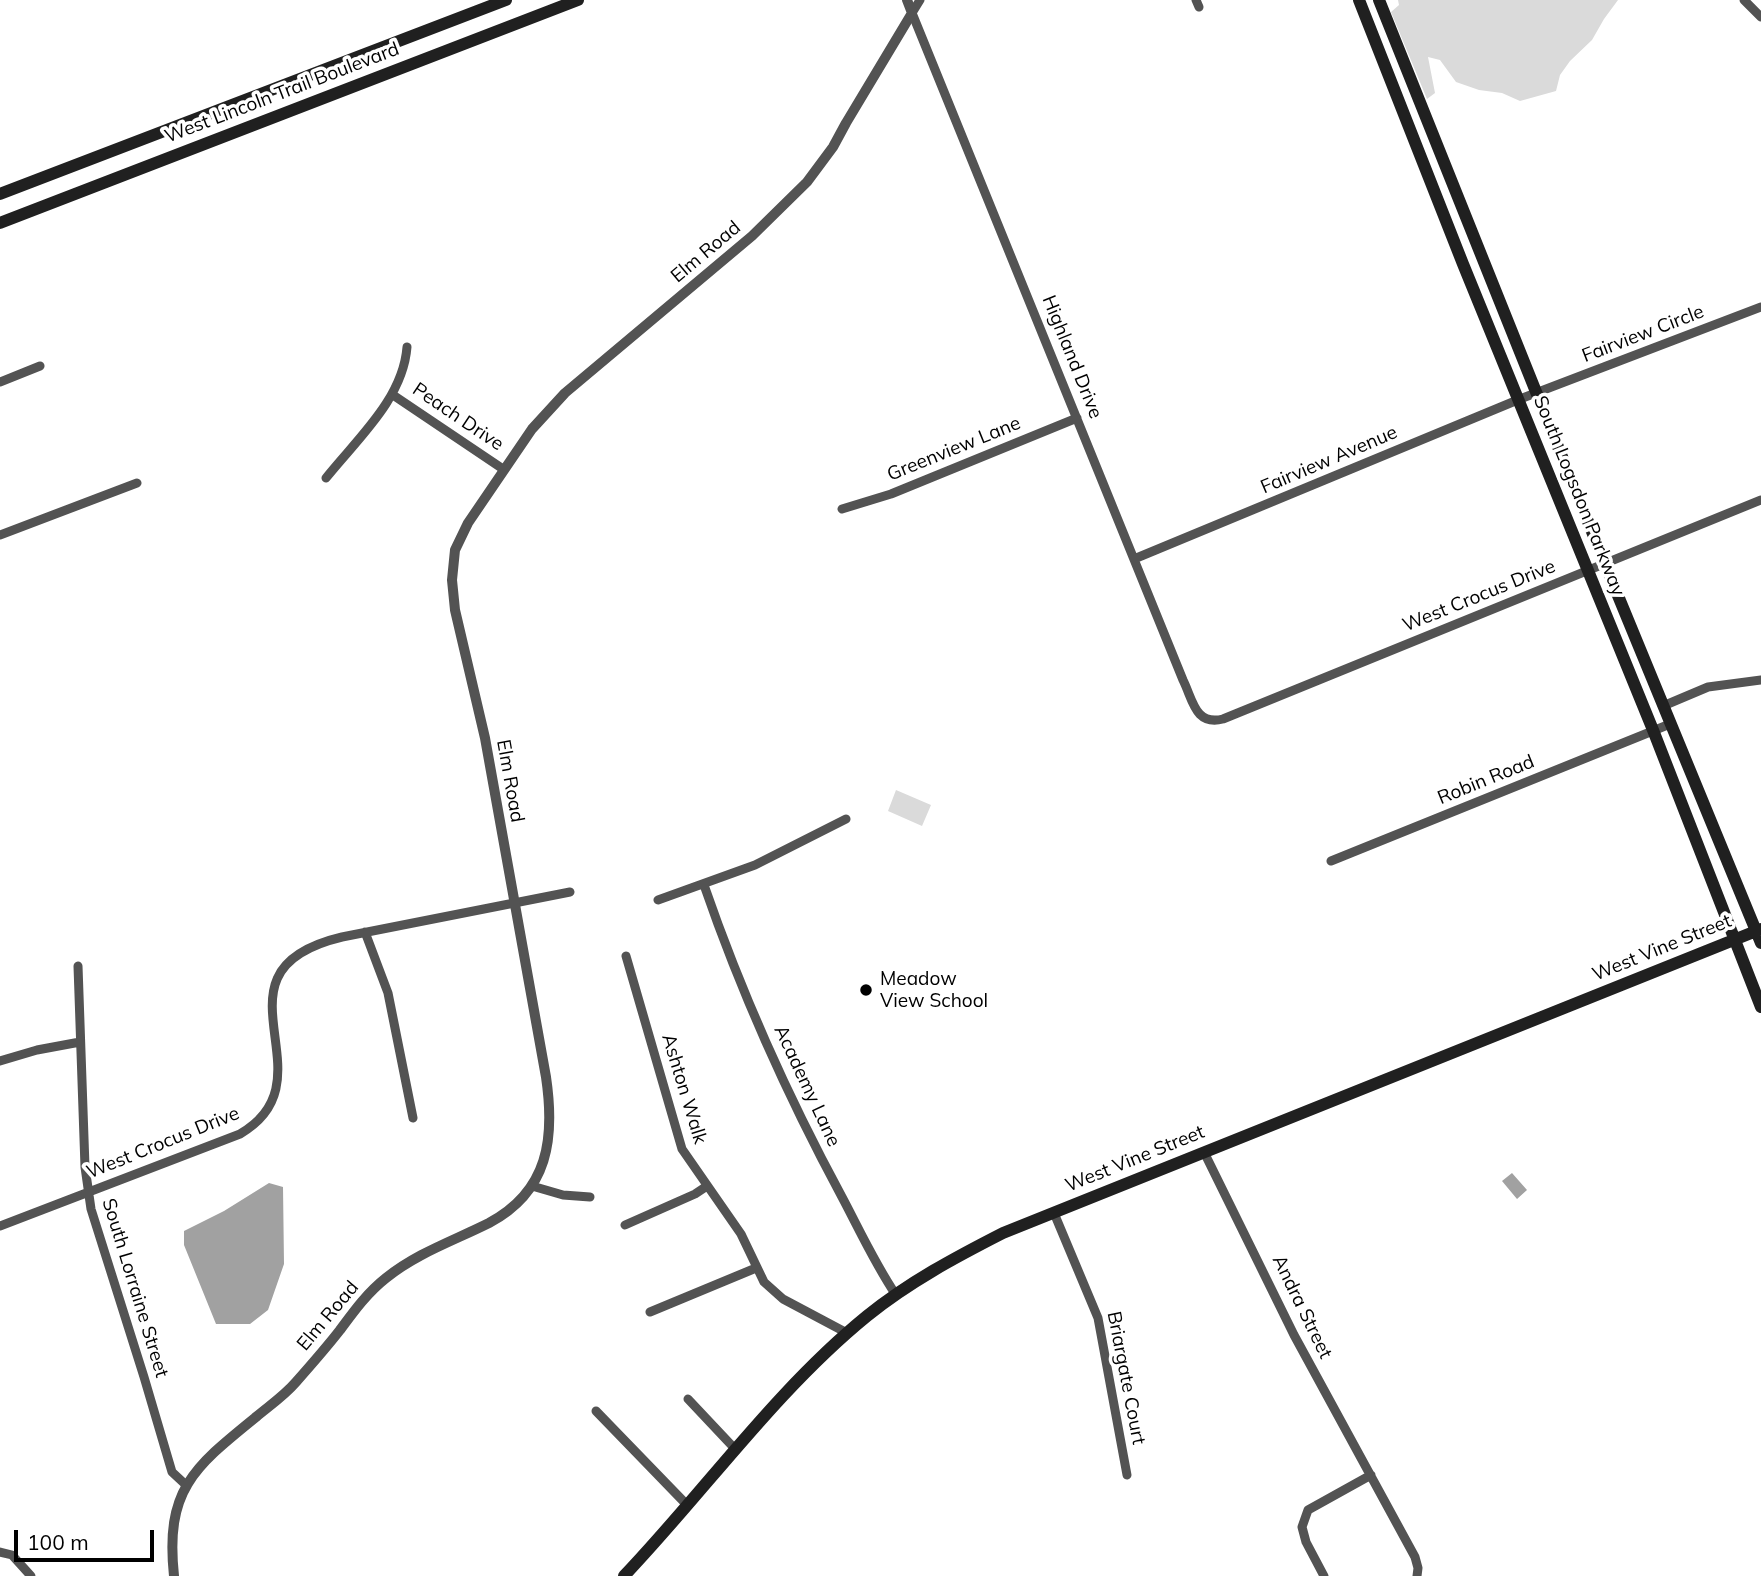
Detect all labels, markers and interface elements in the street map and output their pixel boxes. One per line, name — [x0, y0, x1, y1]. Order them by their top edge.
street label: West Lincoln Trail Boulevard — [162, 38, 402, 148]
street label: Elm Road — [667, 216, 745, 288]
street label: Highland Drive — [1037, 292, 1107, 422]
street label: Fairview Circle — [1579, 300, 1707, 368]
street label: Peach Drive — [408, 378, 508, 456]
street label: South Logsdon Parkway — [1528, 392, 1630, 600]
street label: Greenview Lane — [884, 412, 1024, 486]
street label: Fairview Avenue — [1257, 421, 1401, 499]
street label: West Crocus Drive — [1399, 555, 1559, 637]
street label: Elm Road — [491, 738, 529, 824]
street label: Robin Road — [1434, 750, 1538, 810]
street label: West Vine Street — [1589, 910, 1735, 986]
place label: Meadow View School — [880, 968, 988, 1012]
marker: Meadow View School — [858, 982, 874, 998]
street label: Academy Lane — [769, 1022, 845, 1150]
street label: Ashton Walk — [656, 1031, 712, 1147]
street label: West Crocus Drive — [83, 1102, 243, 1184]
street label: West Vine Street — [1062, 1121, 1208, 1197]
street label: South Lorraine Street — [97, 1196, 173, 1380]
street label: Andra Street — [1267, 1252, 1337, 1362]
street label: Elm Road — [292, 1277, 364, 1355]
street label: Briargate Court — [1102, 1309, 1150, 1447]
scale bar — [18, 1516, 158, 1560]
text: 100 m — [27, 1529, 89, 1555]

